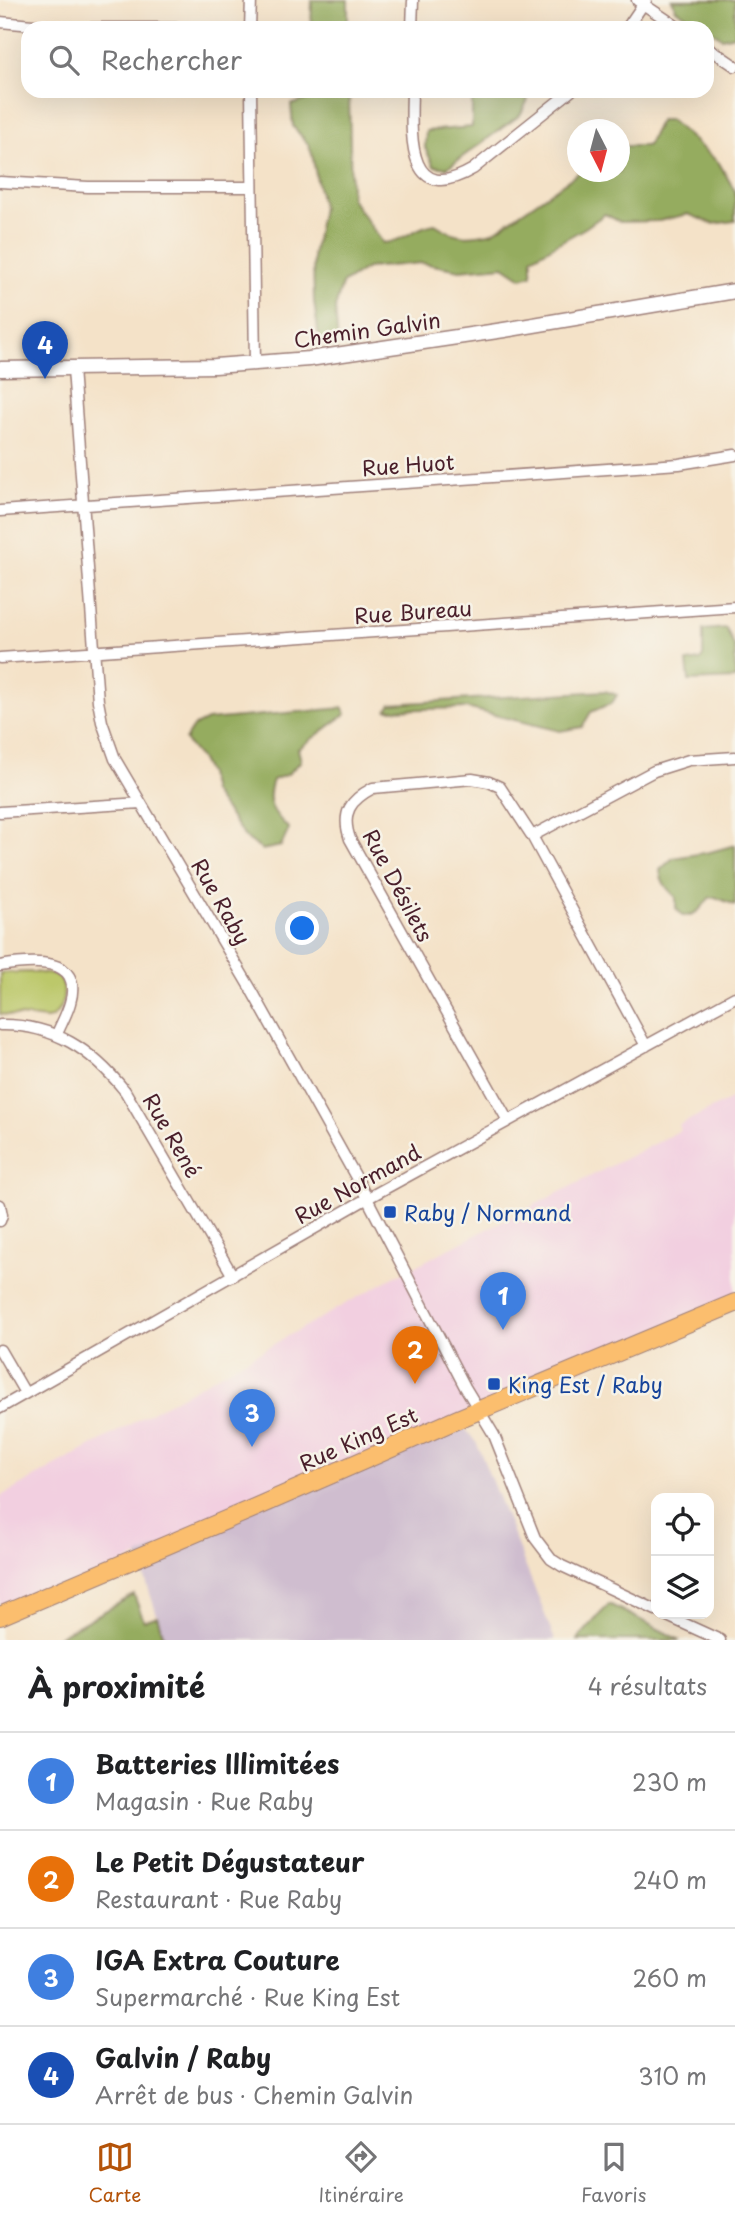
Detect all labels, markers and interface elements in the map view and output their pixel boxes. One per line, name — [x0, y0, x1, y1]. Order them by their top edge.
search box — [21, 21, 714, 98]
text: Rechercher — [101, 40, 242, 79]
icon: search — [45, 41, 83, 79]
north arrow — [567, 119, 630, 182]
street label: Chemin Galvin — [291, 303, 443, 355]
pin: 4 — [22, 321, 68, 379]
street label: Rue Huot — [361, 445, 455, 483]
street label: Rue Bureau — [353, 591, 473, 631]
street label: Rue Désilets — [356, 823, 442, 947]
street label: Rue Raby — [184, 852, 260, 950]
your location — [285, 911, 319, 945]
street label: Rue René — [136, 1087, 210, 1183]
street label: Rue Normand — [288, 1135, 426, 1231]
place label: Raby / Normand — [404, 1196, 571, 1228]
marker: Raby / Normand — [382, 1204, 398, 1220]
pin: 1 — [480, 1272, 526, 1330]
pin: 2 — [392, 1326, 438, 1384]
place label: King Est / Raby — [508, 1368, 663, 1400]
marker: King Est / Raby — [486, 1376, 502, 1392]
pin: 3 — [229, 1389, 275, 1447]
street label: Rue King Est — [294, 1398, 422, 1478]
map controls — [651, 1493, 714, 1619]
button: locate — [651, 1493, 714, 1556]
button: layers — [651, 1556, 714, 1619]
text: À proximité — [28, 1663, 205, 1708]
text: 4 résultats — [588, 1668, 707, 1703]
text: Batteries Illimitées — [95, 1744, 339, 1783]
text: 1 — [46, 1764, 57, 1799]
text: 230 m — [632, 1764, 707, 1799]
text: Magasin · Rue Raby — [95, 1783, 314, 1818]
text: Le Petit Dégustateur — [95, 1842, 364, 1881]
text: 2 — [43, 1862, 59, 1897]
text: 240 m — [633, 1862, 707, 1897]
text: Restaurant · Rue Raby — [95, 1881, 342, 1916]
text: IGA Extra Couture — [95, 1940, 340, 1979]
text: 3 — [43, 1960, 59, 1995]
text: 260 m — [632, 1960, 707, 1995]
text: Supermarché · Rue King Est — [95, 1979, 400, 2014]
text: Galvin / Raby — [95, 2038, 271, 2077]
text: 4 — [43, 2058, 59, 2093]
text: 310 m — [638, 2058, 707, 2093]
text: Arrêt de bus · Chemin Galvin — [95, 2077, 413, 2112]
tab: Carte — [89, 2138, 141, 2208]
tab: Itinéraire — [319, 2138, 404, 2208]
tab: Favoris — [581, 2138, 646, 2208]

